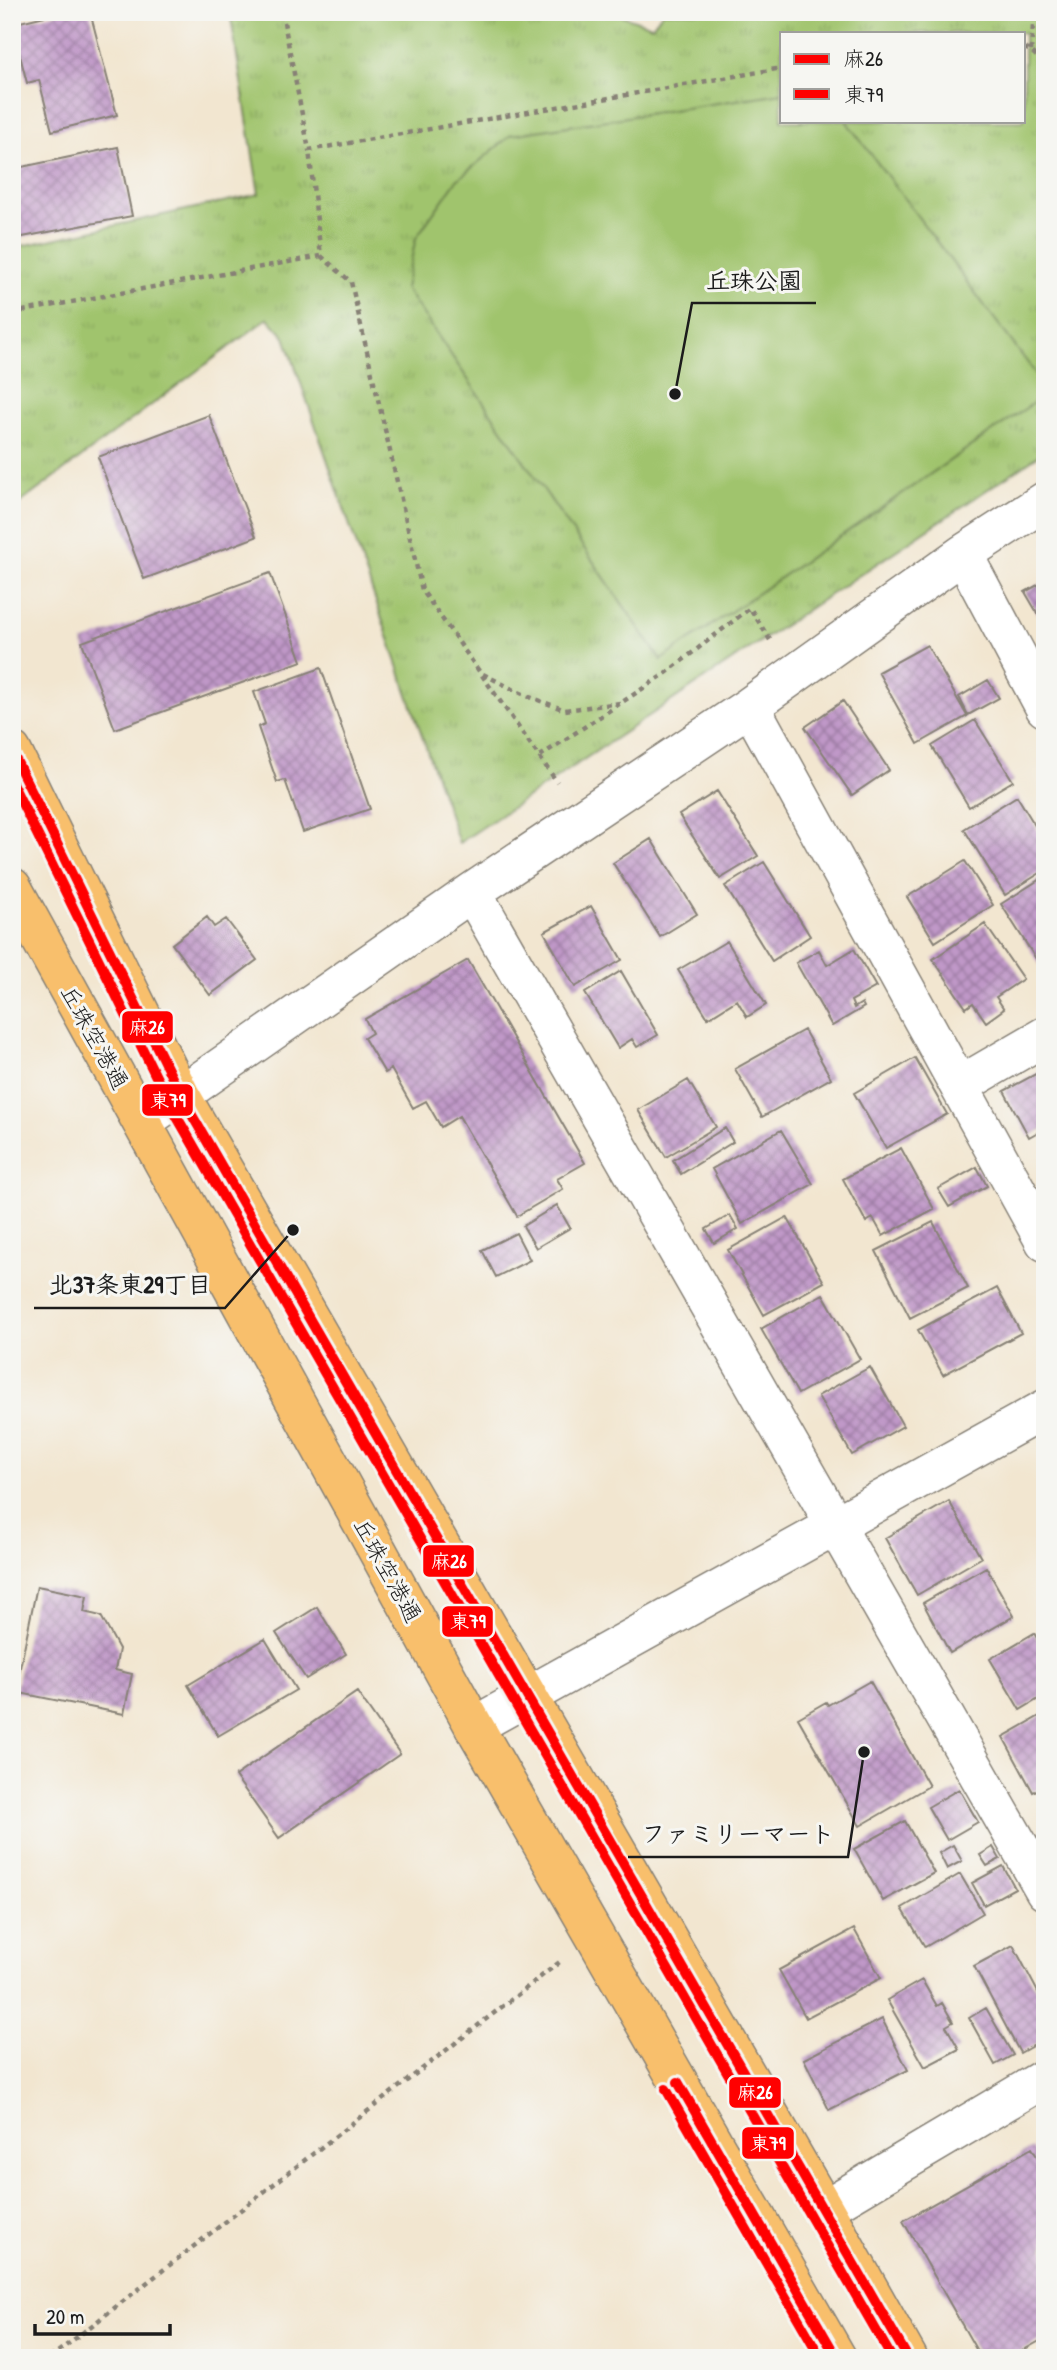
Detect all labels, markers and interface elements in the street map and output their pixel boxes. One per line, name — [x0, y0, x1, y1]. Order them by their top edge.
legend — [780, 32, 1026, 122]
text: 麻26 — [844, 44, 883, 73]
text: 東79 — [844, 80, 883, 109]
callout: 丘珠公園 — [692, 258, 816, 303]
text: 丘珠公園 — [706, 264, 802, 296]
street label: 丘珠空港通 — [54, 979, 136, 1095]
line badge: 麻26 — [121, 1010, 174, 1044]
text: 麻26 — [129, 1014, 165, 1040]
line badge: 東79 — [141, 1083, 194, 1117]
text: 東79 — [150, 1087, 186, 1113]
callout: 北37条東29丁目 — [34, 1263, 225, 1308]
text: 北37条東29丁目 — [49, 1268, 211, 1300]
street label: 丘珠空港通 — [347, 1512, 429, 1628]
line badge: 麻26 — [422, 1544, 475, 1578]
text: 麻26 — [431, 1548, 467, 1574]
line badge: 東79 — [441, 1605, 494, 1638]
text: 東79 — [450, 1608, 486, 1634]
callout: ファミリーマート — [628, 1812, 848, 1857]
text: ファミリーマート — [642, 1817, 834, 1849]
line badge: 麻26 — [728, 2076, 782, 2109]
text: 麻26 — [737, 2079, 773, 2105]
line badge: 東79 — [741, 2126, 795, 2160]
text: 東79 — [750, 2130, 786, 2156]
scale bar — [35, 2293, 170, 2337]
text: 20 m — [46, 2302, 84, 2331]

